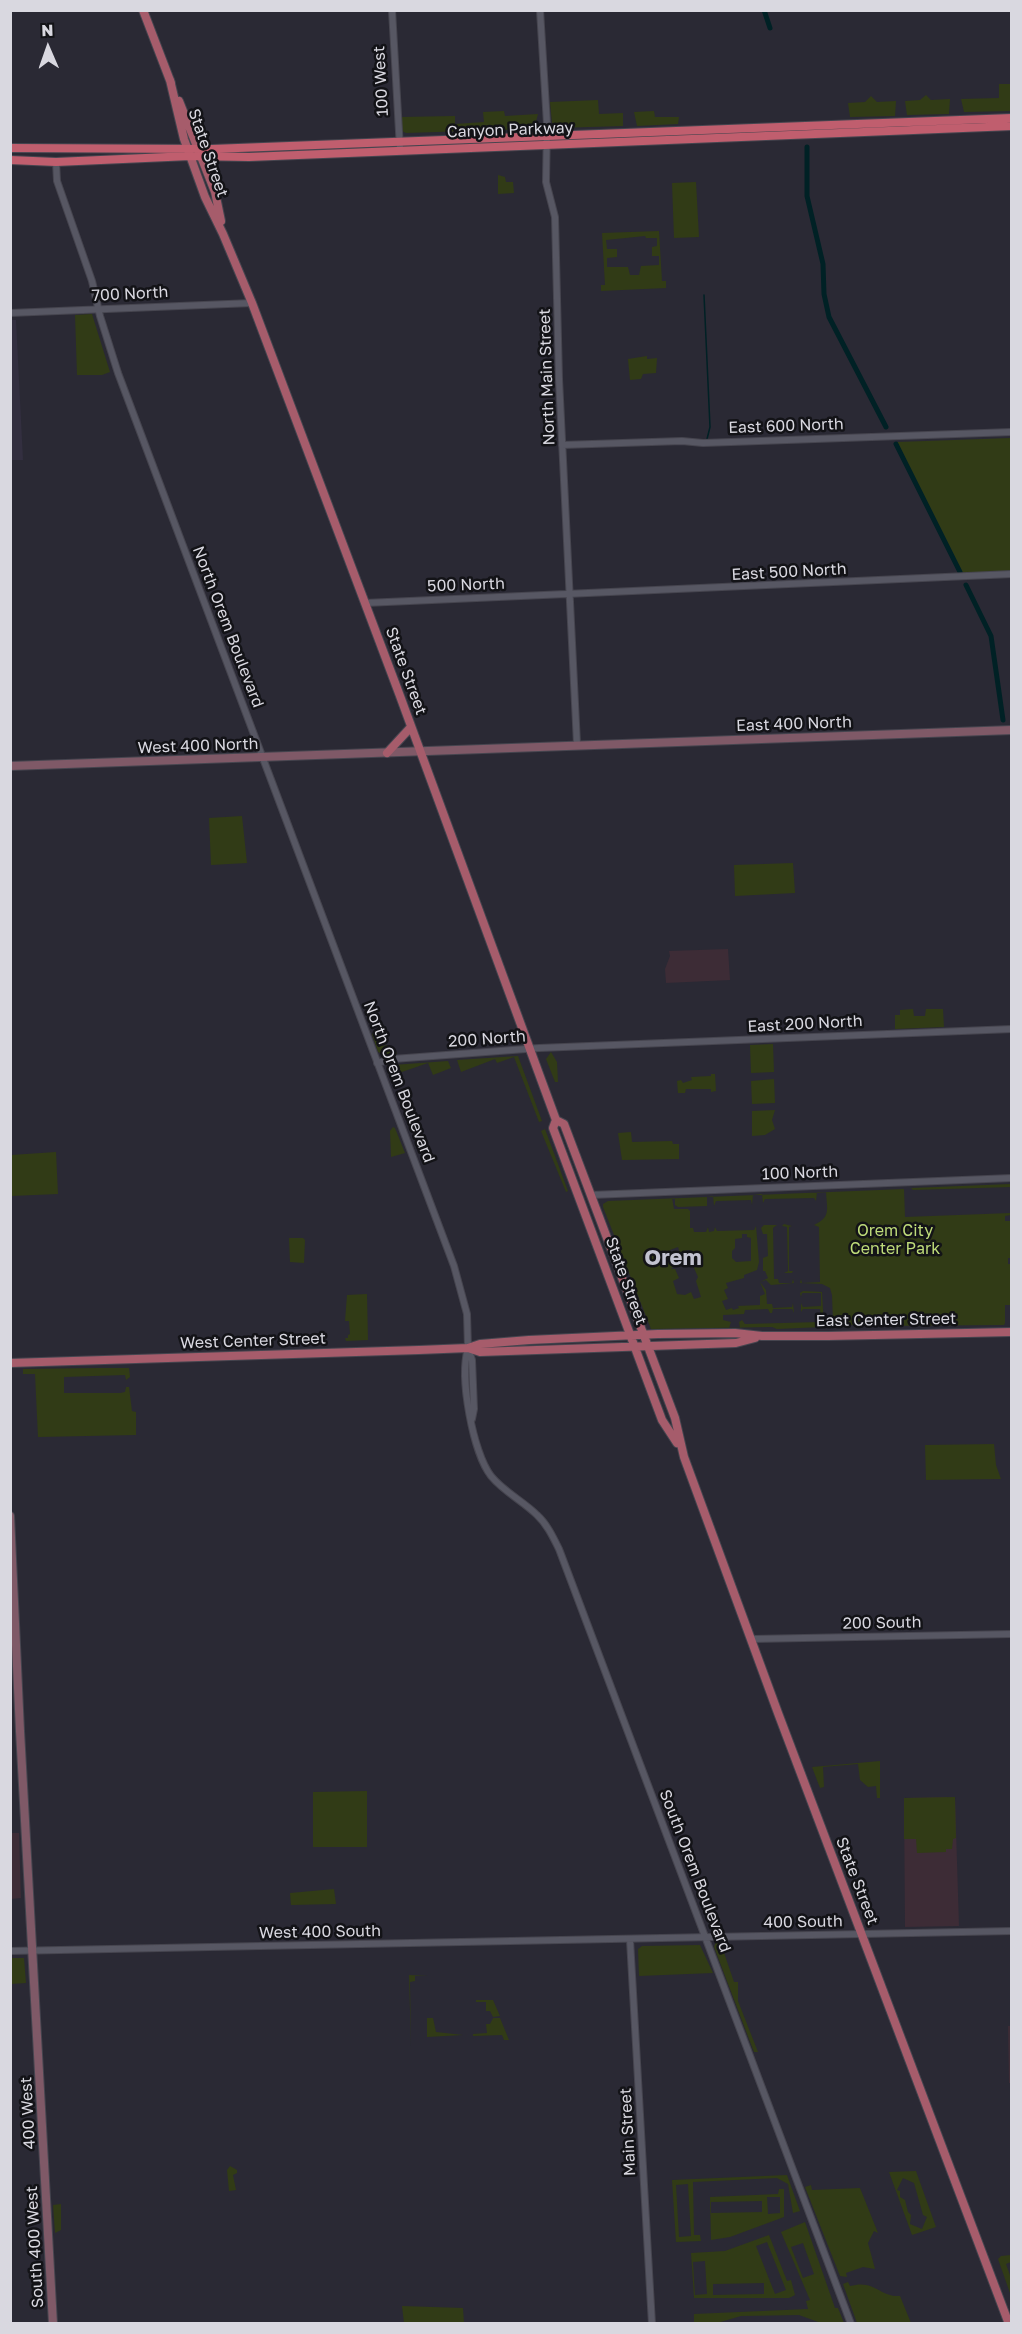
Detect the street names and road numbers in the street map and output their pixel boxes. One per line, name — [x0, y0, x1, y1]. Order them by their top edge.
street label: 100 West — [370, 45, 392, 117]
street label: State Street — [184, 106, 232, 200]
street label: Canyon Parkway — [446, 118, 574, 142]
street label: 700 North — [91, 282, 169, 306]
street label: North Main Street — [535, 308, 559, 446]
street label: East 600 North — [728, 414, 844, 438]
street label: North Orem Boulevard — [188, 544, 268, 710]
street label: East 500 North — [731, 559, 847, 585]
street label: 500 North — [427, 574, 505, 596]
street label: State Street — [381, 624, 431, 718]
street label: East 400 North — [736, 712, 852, 736]
street label: West 400 North — [137, 734, 259, 758]
street label: North Orem Boulevard — [359, 999, 439, 1165]
street label: East 200 North — [747, 1011, 863, 1037]
street label: 200 North — [448, 1027, 526, 1051]
street label: 100 North — [762, 1162, 838, 1184]
street label: State Street — [601, 1234, 651, 1328]
street label: East Center Street — [816, 1309, 956, 1331]
street label: West Center Street — [180, 1329, 326, 1353]
street label: 200 South — [842, 1613, 922, 1633]
street label: South Orem Boulevard — [655, 1787, 735, 1955]
street label: State Street — [832, 1835, 882, 1927]
street label: 400 South — [763, 1912, 843, 1932]
street label: West 400 South — [259, 1921, 381, 1943]
street label: 400 West — [17, 2076, 39, 2150]
street label: Main Street — [616, 2087, 640, 2177]
street label: South 400 West — [22, 2185, 48, 2309]

